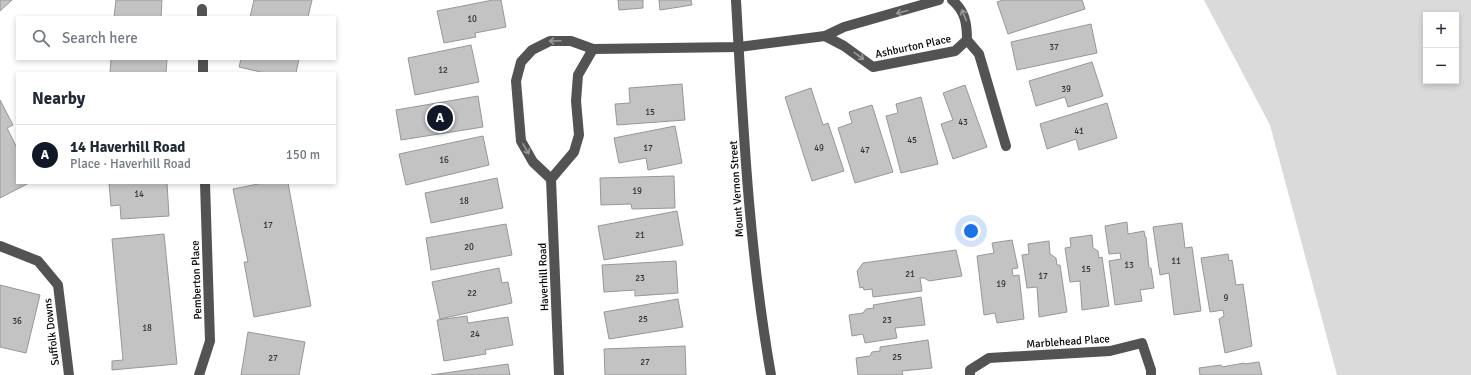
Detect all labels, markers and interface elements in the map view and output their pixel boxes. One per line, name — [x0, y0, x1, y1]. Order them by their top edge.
one-way arrow — [895, 8, 908, 16]
one-way arrow — [959, 9, 967, 21]
map controls — [1423, 12, 1459, 84]
button: + — [1423, 12, 1459, 48]
house number: 10 — [467, 14, 477, 25]
search box — [16, 16, 336, 60]
icon: search — [30, 27, 52, 49]
text: Search here — [62, 29, 138, 47]
street label: Ashburton Place — [874, 32, 952, 61]
one-way arrow — [549, 38, 562, 45]
house number: 37 — [1049, 42, 1059, 53]
button: − — [1423, 48, 1459, 84]
one-way arrow — [853, 52, 864, 61]
house number: 12 — [438, 65, 448, 76]
house number: 39 — [1061, 84, 1071, 95]
text: Nearby — [32, 88, 85, 109]
pin: A — [427, 103, 453, 133]
house number: 15 — [645, 107, 655, 118]
house number: 43 — [958, 117, 968, 128]
house number: 41 — [1074, 126, 1084, 137]
house number: 45 — [907, 135, 917, 146]
text: 14 Haverhill Road — [70, 138, 185, 156]
street label: Mount Vernon Street — [727, 140, 746, 238]
one-way arrow — [522, 142, 530, 154]
house number: 17 — [643, 143, 653, 154]
house number: 49 — [814, 143, 824, 154]
house number: 47 — [860, 145, 870, 156]
text: A — [41, 147, 49, 163]
text: 150 m — [286, 147, 320, 163]
house number: 16 — [439, 155, 449, 166]
text: Place · Haverhill Road — [70, 156, 191, 172]
house number: 19 — [632, 186, 642, 197]
house number: 14 — [134, 189, 144, 200]
house number: 18 — [459, 196, 469, 207]
house number: 17 — [263, 220, 273, 231]
your location — [961, 221, 981, 241]
house number: 21 — [635, 230, 645, 241]
street label: Pemberton Place — [189, 240, 204, 320]
house number: 20 — [464, 242, 474, 253]
street label: Haverhill Road — [536, 242, 551, 311]
house number: 11 — [1171, 256, 1181, 267]
house number: 13 — [1124, 260, 1134, 271]
house number: 15 — [1081, 264, 1091, 275]
house number: 21 — [905, 269, 915, 280]
house number: 17 — [1038, 271, 1048, 282]
house number: 23 — [635, 273, 645, 284]
house number: 19 — [996, 279, 1006, 290]
house number: 22 — [467, 288, 477, 299]
house number: 9 — [1224, 293, 1229, 304]
street label: Suffolk Downs — [41, 297, 62, 366]
house number: 25 — [638, 314, 648, 325]
house number: 23 — [882, 315, 892, 326]
house number: 36 — [12, 316, 22, 327]
house number: 18 — [142, 323, 152, 334]
house number: 24 — [470, 329, 480, 340]
street label: Marblehead Place — [1026, 332, 1110, 351]
house number: 25 — [892, 352, 902, 363]
house number: 27 — [268, 353, 278, 364]
house number: 27 — [640, 357, 650, 368]

